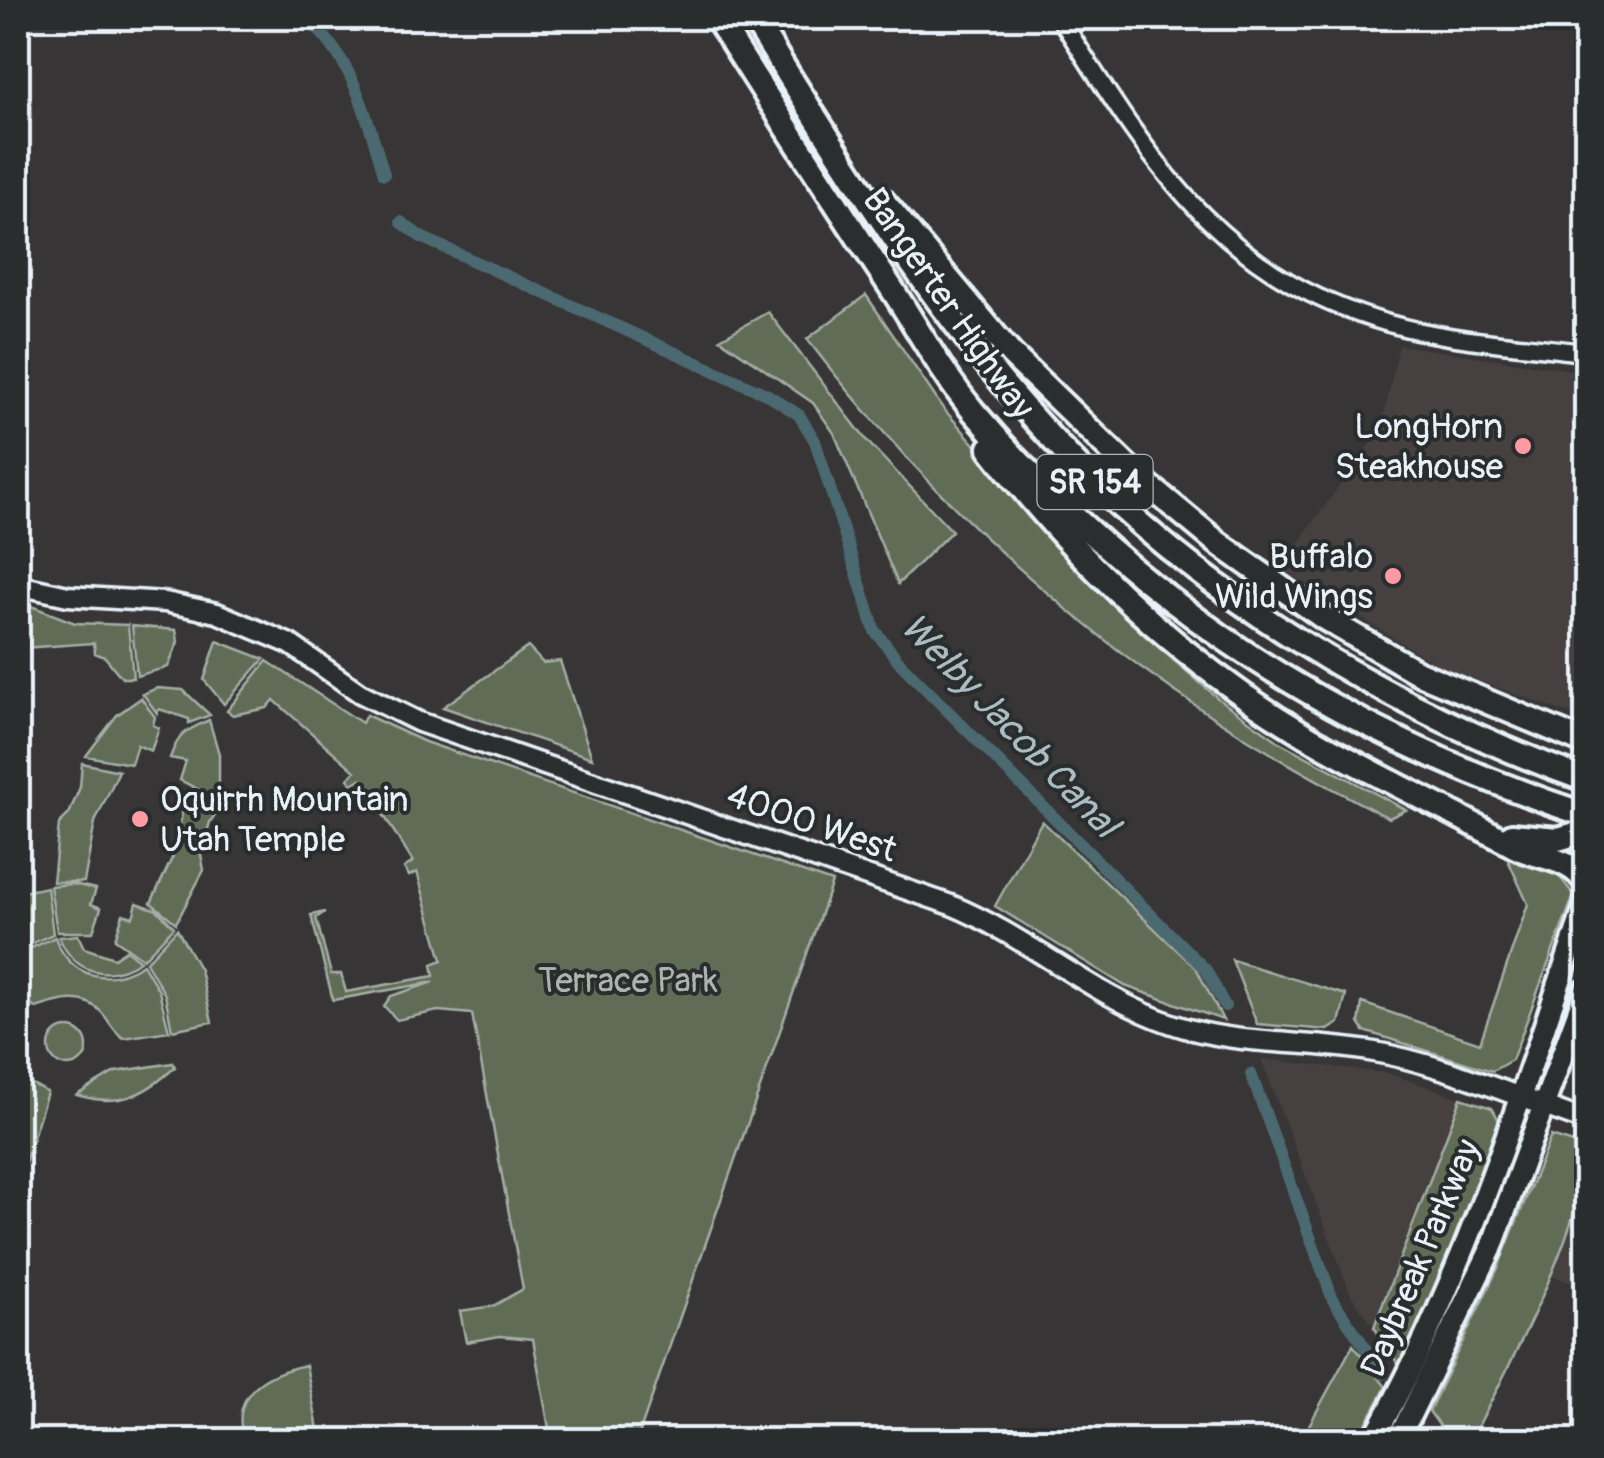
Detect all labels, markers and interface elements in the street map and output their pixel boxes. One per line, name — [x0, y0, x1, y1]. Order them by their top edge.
street label: Bangerter Highway — [852, 180, 1044, 427]
place label: LongHorn Steakhouse — [1335, 405, 1503, 489]
marker: LongHorn Steakhouse — [1512, 435, 1534, 457]
road number: SR 154 — [1038, 455, 1152, 509]
place label: Buffalo Wild Wings — [1215, 535, 1373, 619]
marker: Buffalo Wild Wings — [1382, 565, 1404, 587]
water label: Welby Jacob Canal — [890, 603, 1131, 851]
street label: 4000 West — [721, 773, 903, 873]
place label: Oquirrh Mountain Utah Temple — [160, 778, 409, 862]
marker: Oquirrh Mountain Utah Temple — [129, 808, 151, 830]
park label: Terrace Park — [538, 959, 718, 1003]
street label: Daybreak Parkway — [1351, 1133, 1491, 1384]

